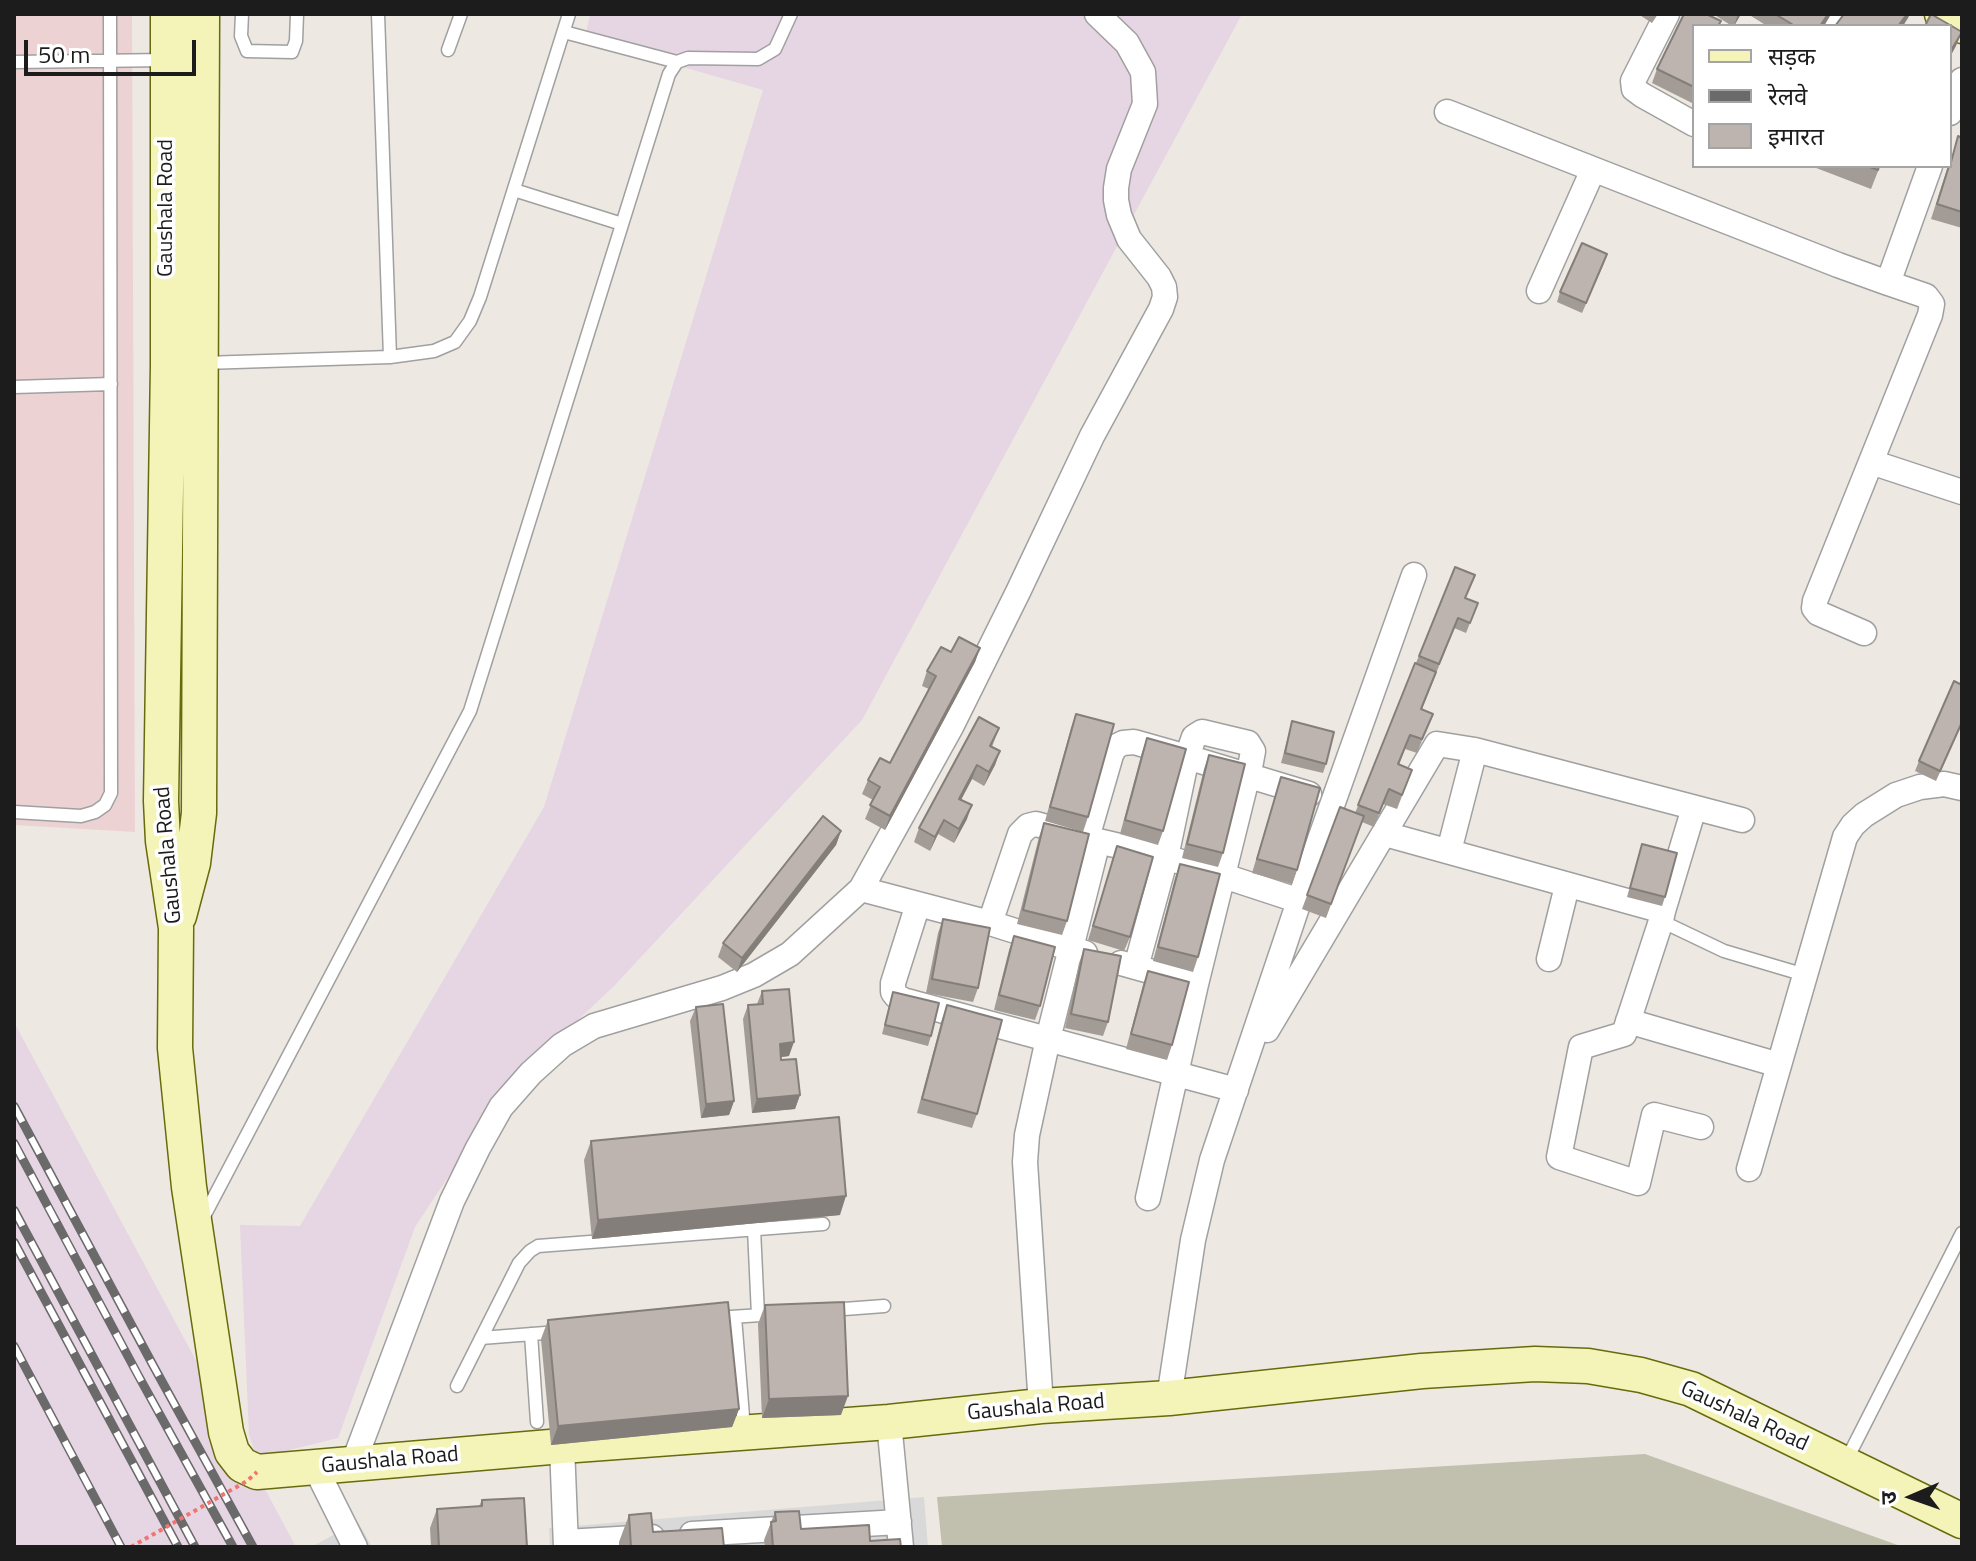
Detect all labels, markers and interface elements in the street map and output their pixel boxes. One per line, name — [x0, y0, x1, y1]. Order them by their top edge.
scale bar — [28, 24, 200, 74]
legend — [1692, 24, 1952, 168]
text: 50 m — [38, 36, 90, 72]
text: सड़क — [1768, 38, 1816, 74]
text: रेलवे — [1768, 78, 1807, 114]
text: इमारत — [1768, 118, 1824, 154]
street label: Gaushala Road — [154, 139, 180, 277]
street label: Gaushala Road — [150, 785, 188, 925]
street label: Gaushala Road — [1676, 1376, 1812, 1458]
street label: Gaushala Road — [966, 1389, 1106, 1427]
street label: Gaushala Road — [320, 1442, 460, 1480]
north arrow — [1872, 1457, 1952, 1537]
text: उ — [1871, 1491, 1905, 1505]

